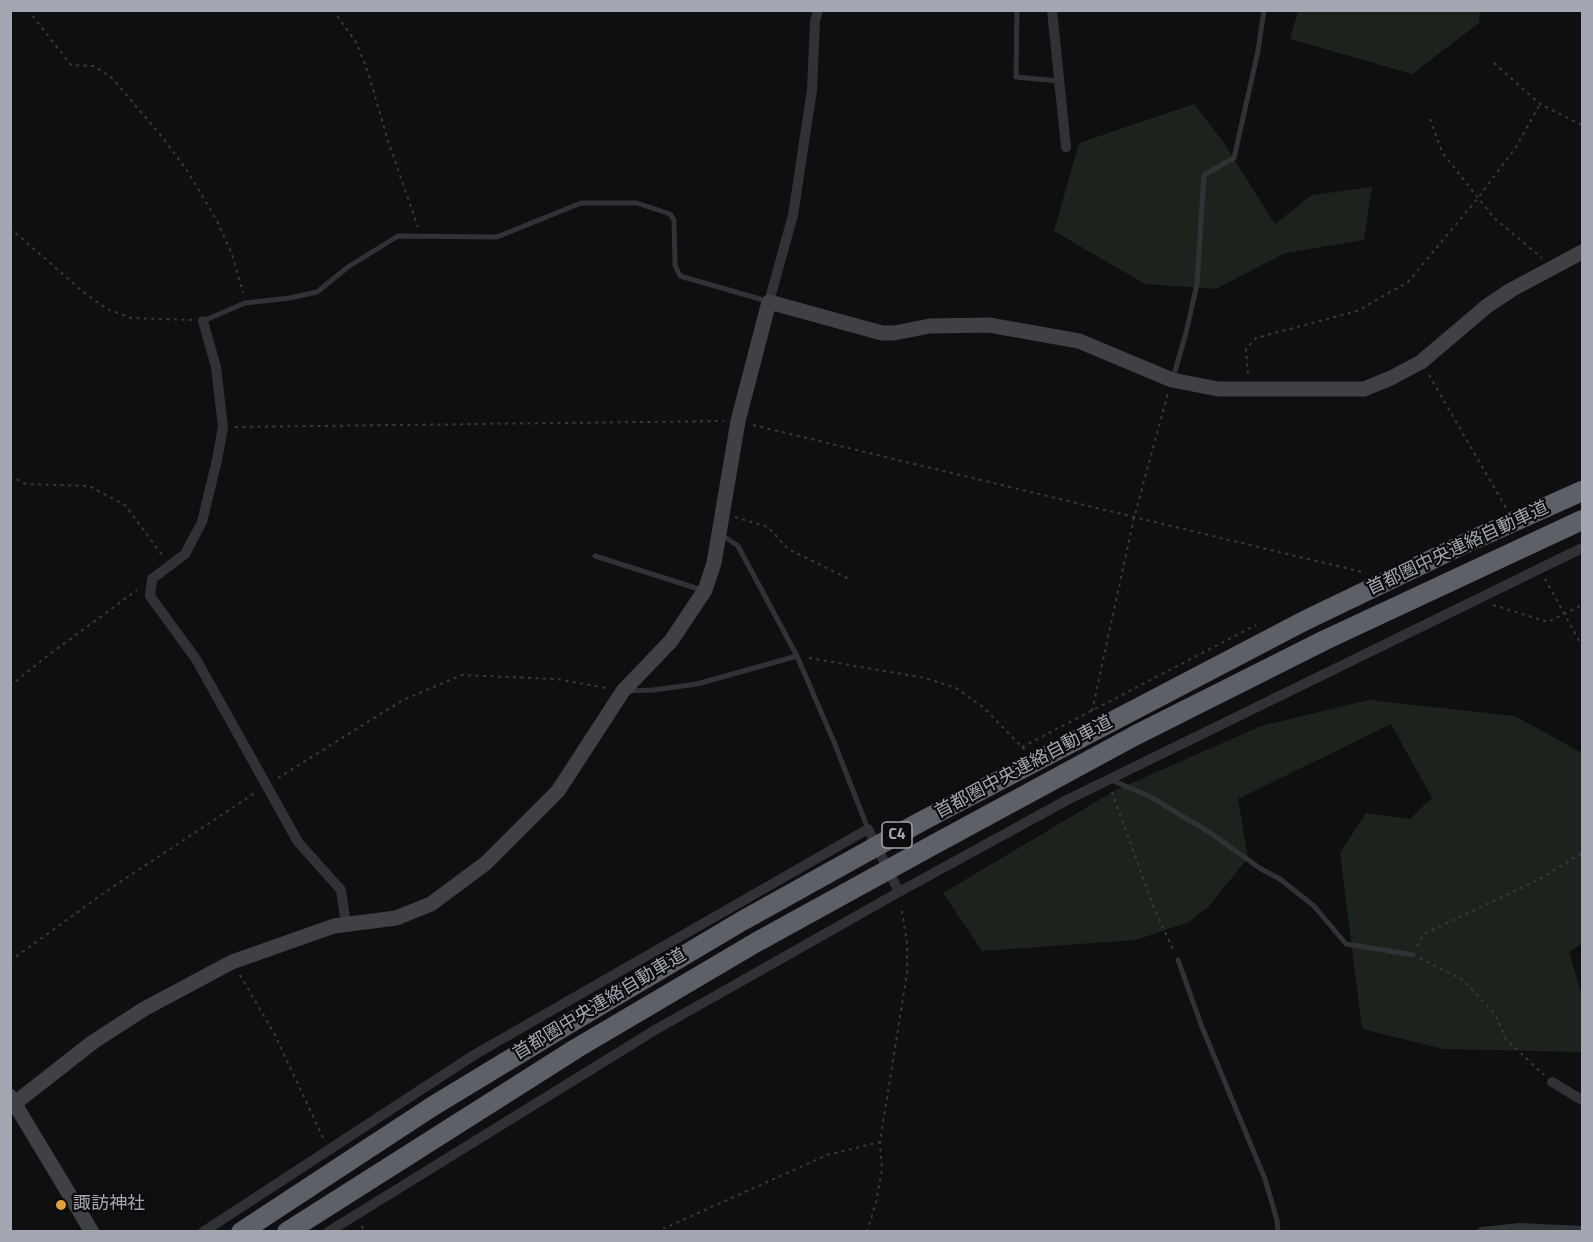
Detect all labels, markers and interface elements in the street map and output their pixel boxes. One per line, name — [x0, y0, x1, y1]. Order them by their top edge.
street label: 首都圏中央連絡自動車道 — [1364, 497, 1552, 601]
street label: 首都圏中央連絡自動車道 — [932, 712, 1116, 824]
road number: C4 — [882, 822, 912, 848]
street label: 首都圏中央連絡自動車道 — [510, 945, 690, 1065]
place label: 諏訪神社 — [73, 1194, 145, 1216]
marker: 諏訪神社 — [54, 1198, 68, 1212]

